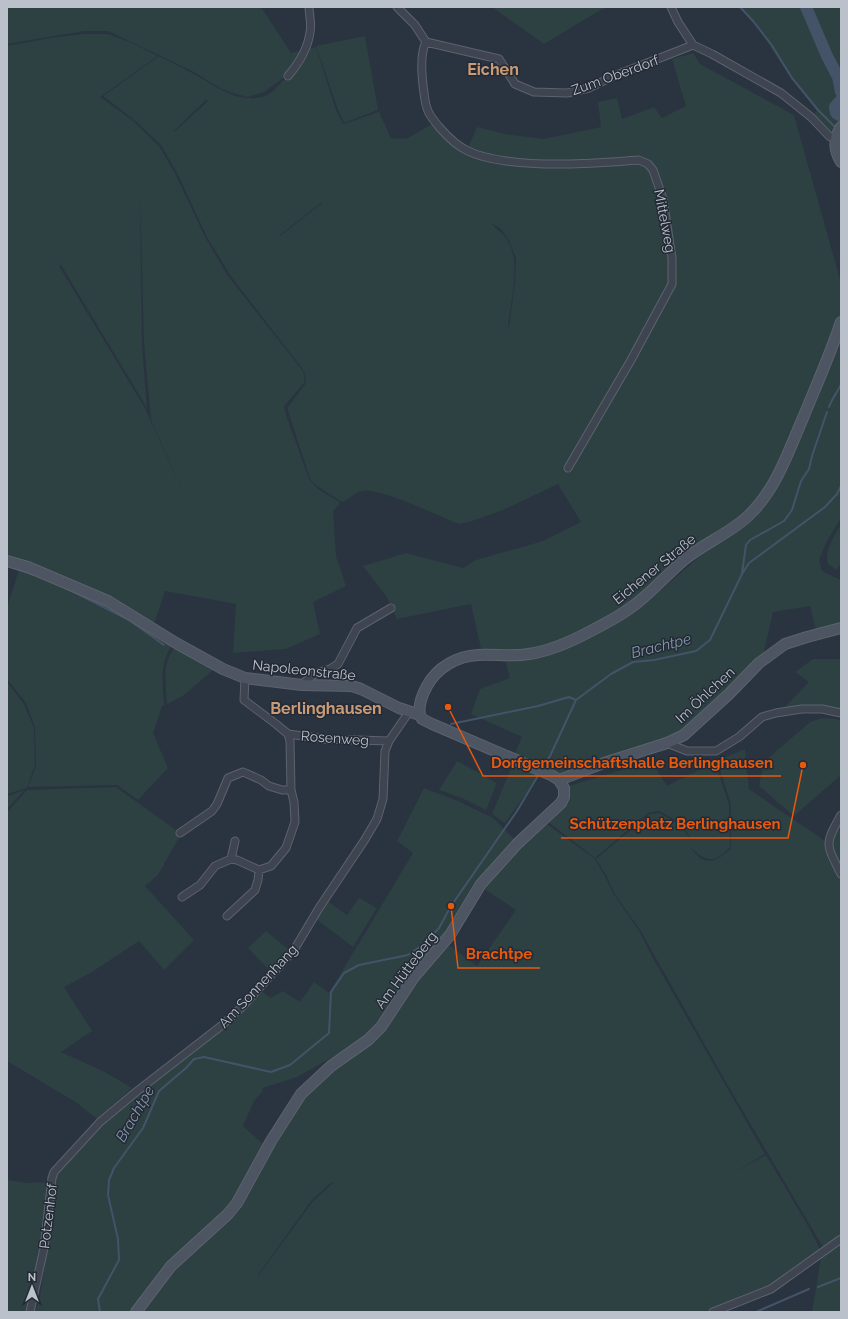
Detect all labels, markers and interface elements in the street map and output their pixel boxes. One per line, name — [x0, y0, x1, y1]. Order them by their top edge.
street label: Zum Oberdorf — [569, 51, 662, 98]
district label: Eichen — [467, 60, 519, 79]
street label: Mittelweg — [651, 188, 679, 254]
street label: Eichener Straße — [609, 531, 699, 607]
water label: Brachtpe — [629, 630, 693, 662]
street label: Napoleonstraße — [252, 657, 356, 683]
street label: Im Öhlchen — [671, 662, 738, 726]
district label: Berlinghausen — [270, 699, 382, 718]
street label: Rosenweg — [300, 728, 370, 748]
callout: Dorfgemeinschaftshalle Berlinghausen — [483, 749, 781, 776]
text: Dorfgemeinschaftshalle Berlinghausen — [491, 754, 773, 772]
callout: Schützenplatz Berlinghausen — [561, 811, 788, 838]
text: Schützenplatz Berlinghausen — [569, 815, 781, 833]
street label: Am Hütteberg — [372, 928, 440, 1012]
street label: Am Sonnenhang — [215, 941, 301, 1031]
callout: Brachtpe — [458, 941, 540, 968]
text: Brachtpe — [466, 945, 532, 963]
water label: Brachtpe — [112, 1083, 158, 1145]
street label: Potzenhof — [36, 1181, 60, 1250]
north arrow — [12, 1267, 52, 1307]
text: N — [28, 1271, 36, 1284]

